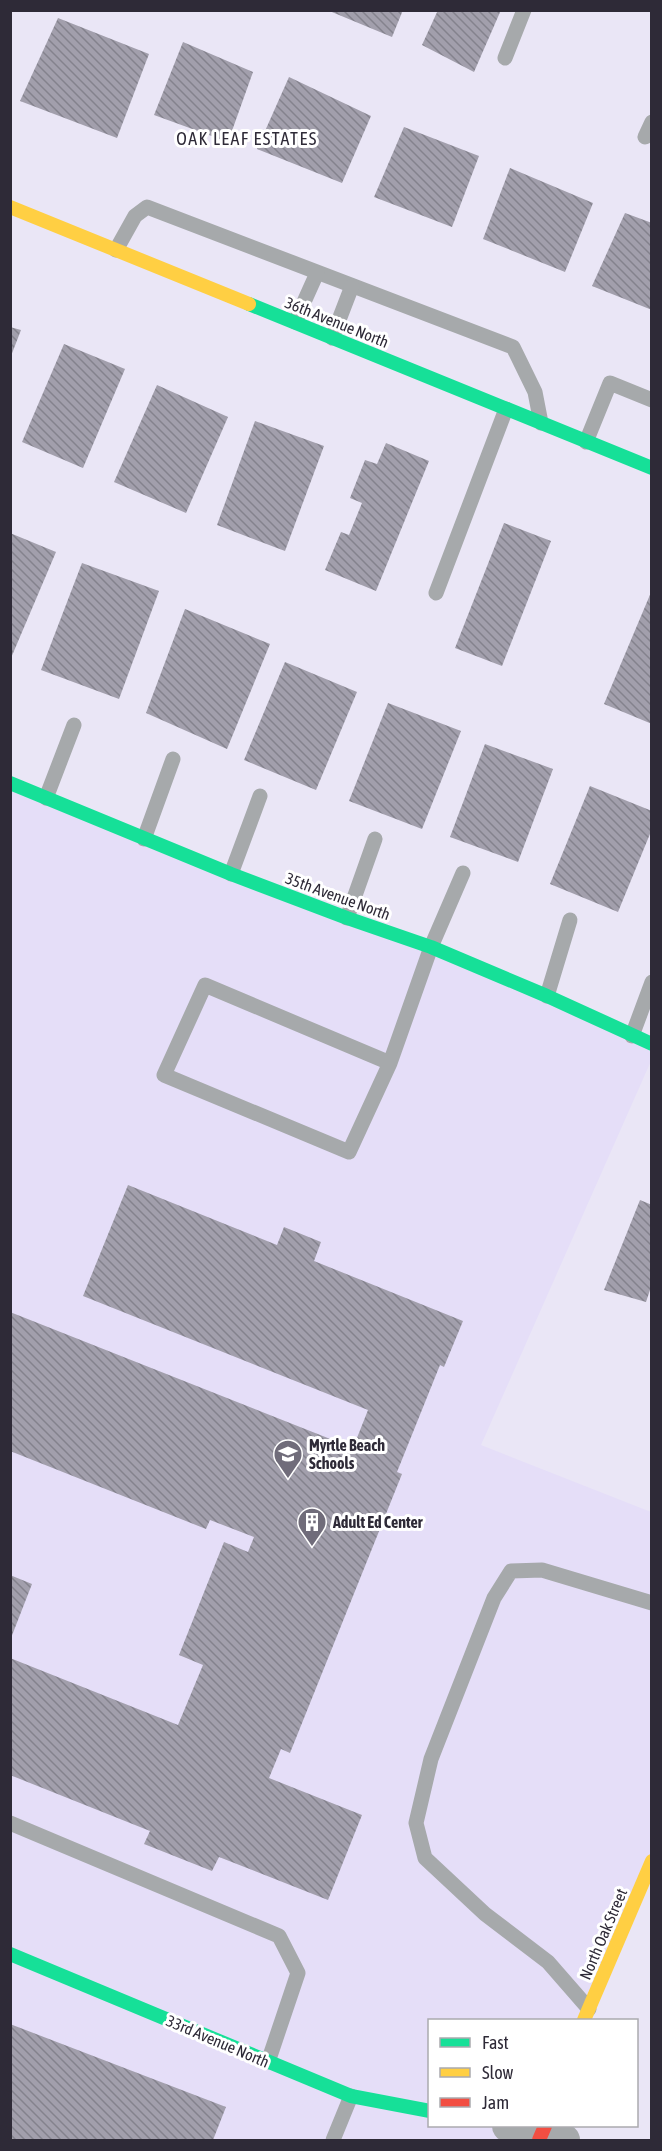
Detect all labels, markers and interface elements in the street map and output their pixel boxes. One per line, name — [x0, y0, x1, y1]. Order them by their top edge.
district label: OAK LEAF ESTATES — [176, 128, 318, 149]
street label: 36th Avenue North — [283, 293, 391, 351]
street label: 35th Avenue North — [283, 869, 393, 923]
place label: Myrtle Beach Schools — [309, 1436, 385, 1472]
school or university icon: Myrtle Beach Schools — [272, 1438, 304, 1480]
building icon: Adult Ed Center — [296, 1506, 328, 1548]
place label: Adult Ed Center — [332, 1513, 423, 1531]
street label: North Oak Street — [576, 1885, 630, 1982]
street label: 33rd Avenue North — [164, 2011, 272, 2071]
legend — [428, 2019, 638, 2127]
text: Fast — [482, 2032, 509, 2053]
text: Slow — [482, 2062, 513, 2083]
text: Jam — [482, 2092, 509, 2113]

